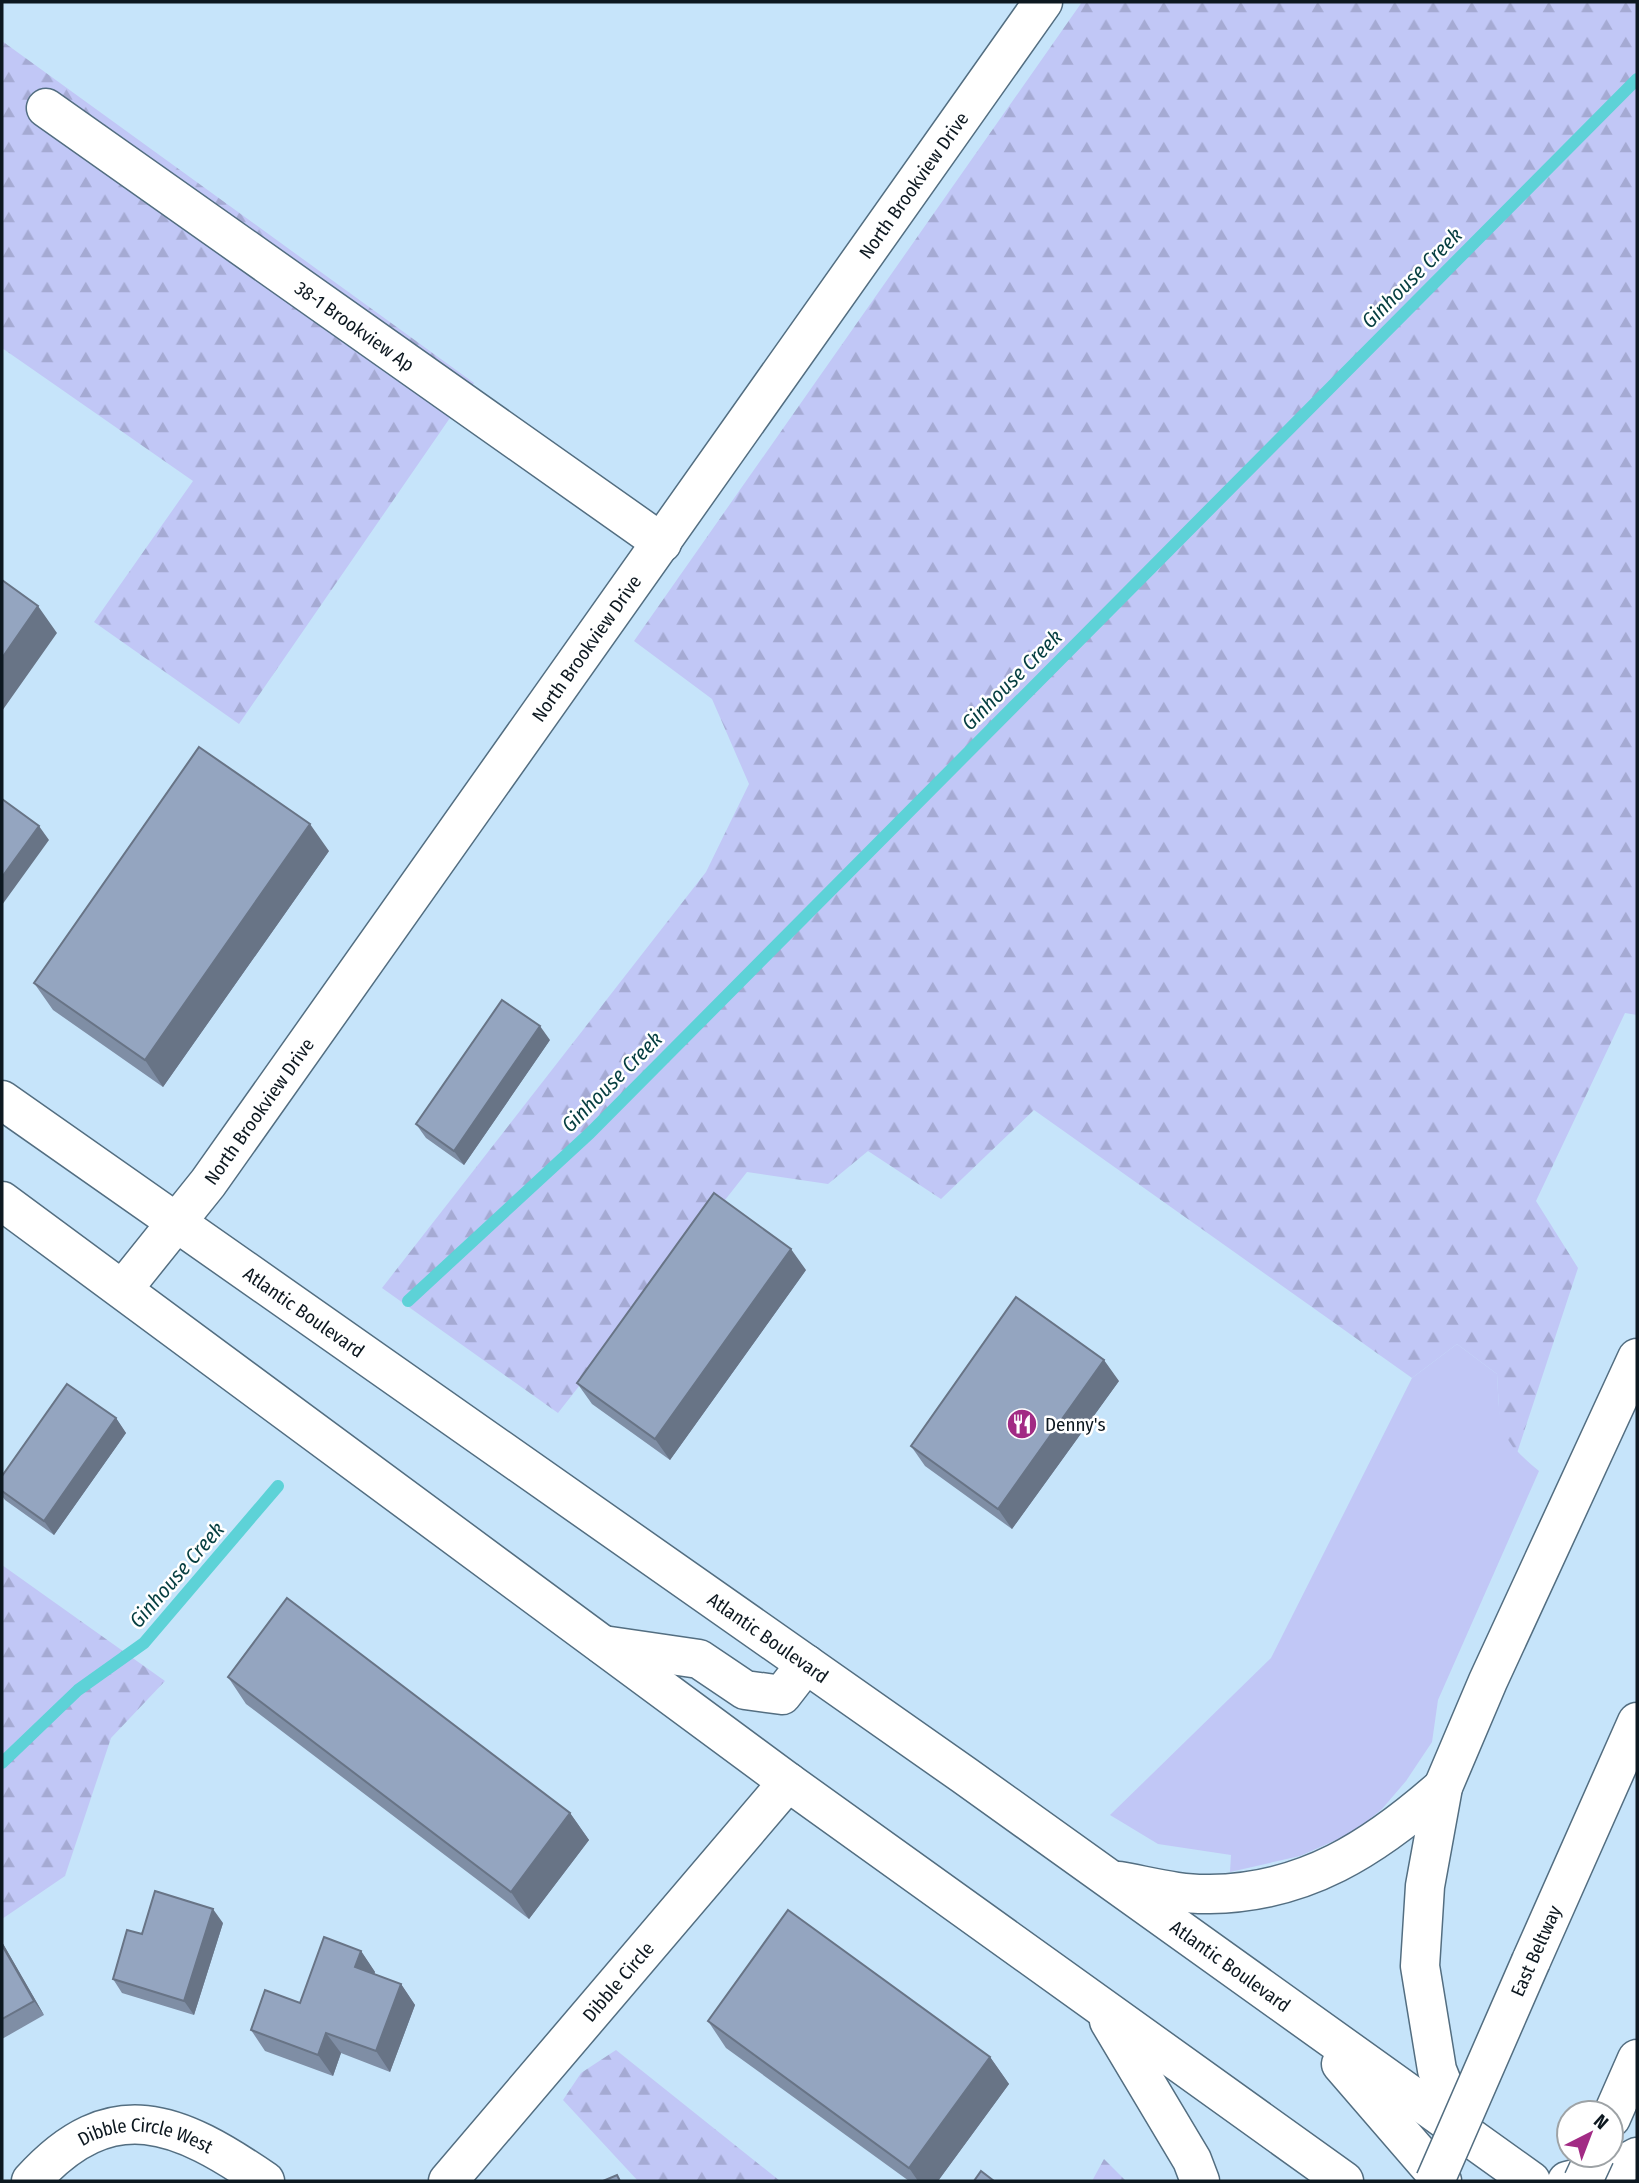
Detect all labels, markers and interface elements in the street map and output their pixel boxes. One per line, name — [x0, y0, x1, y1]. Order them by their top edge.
street label: North Brookview Drive — [854, 107, 973, 263]
water label: Ginhouse Creek — [1356, 222, 1468, 334]
street label: 38-1 Brookview Ap — [291, 276, 419, 376]
street label: North Brookview Drive — [527, 570, 646, 726]
water label: Ginhouse Creek — [956, 624, 1068, 736]
water label: Ginhouse Creek — [556, 1026, 668, 1138]
street label: North Brookview Drive — [199, 1033, 319, 1189]
street label: Atlantic Boulevard — [239, 1262, 369, 1362]
restaurant icon: Denny's — [1005, 1407, 1039, 1441]
place label: Denny's — [1045, 1413, 1106, 1436]
water label: Ginhouse Creek — [124, 1517, 230, 1633]
street label: Atlantic Boulevard — [703, 1587, 833, 1688]
street label: East Beltway — [1506, 1901, 1567, 2000]
street label: Atlantic Boulevard — [1166, 1915, 1295, 2017]
street label: Dibble Circle — [577, 1937, 658, 2026]
north arrow — [1555, 2099, 1625, 2169]
text: N — [1589, 2109, 1613, 2134]
street label: Dibble Circle West — [74, 2113, 218, 2158]

